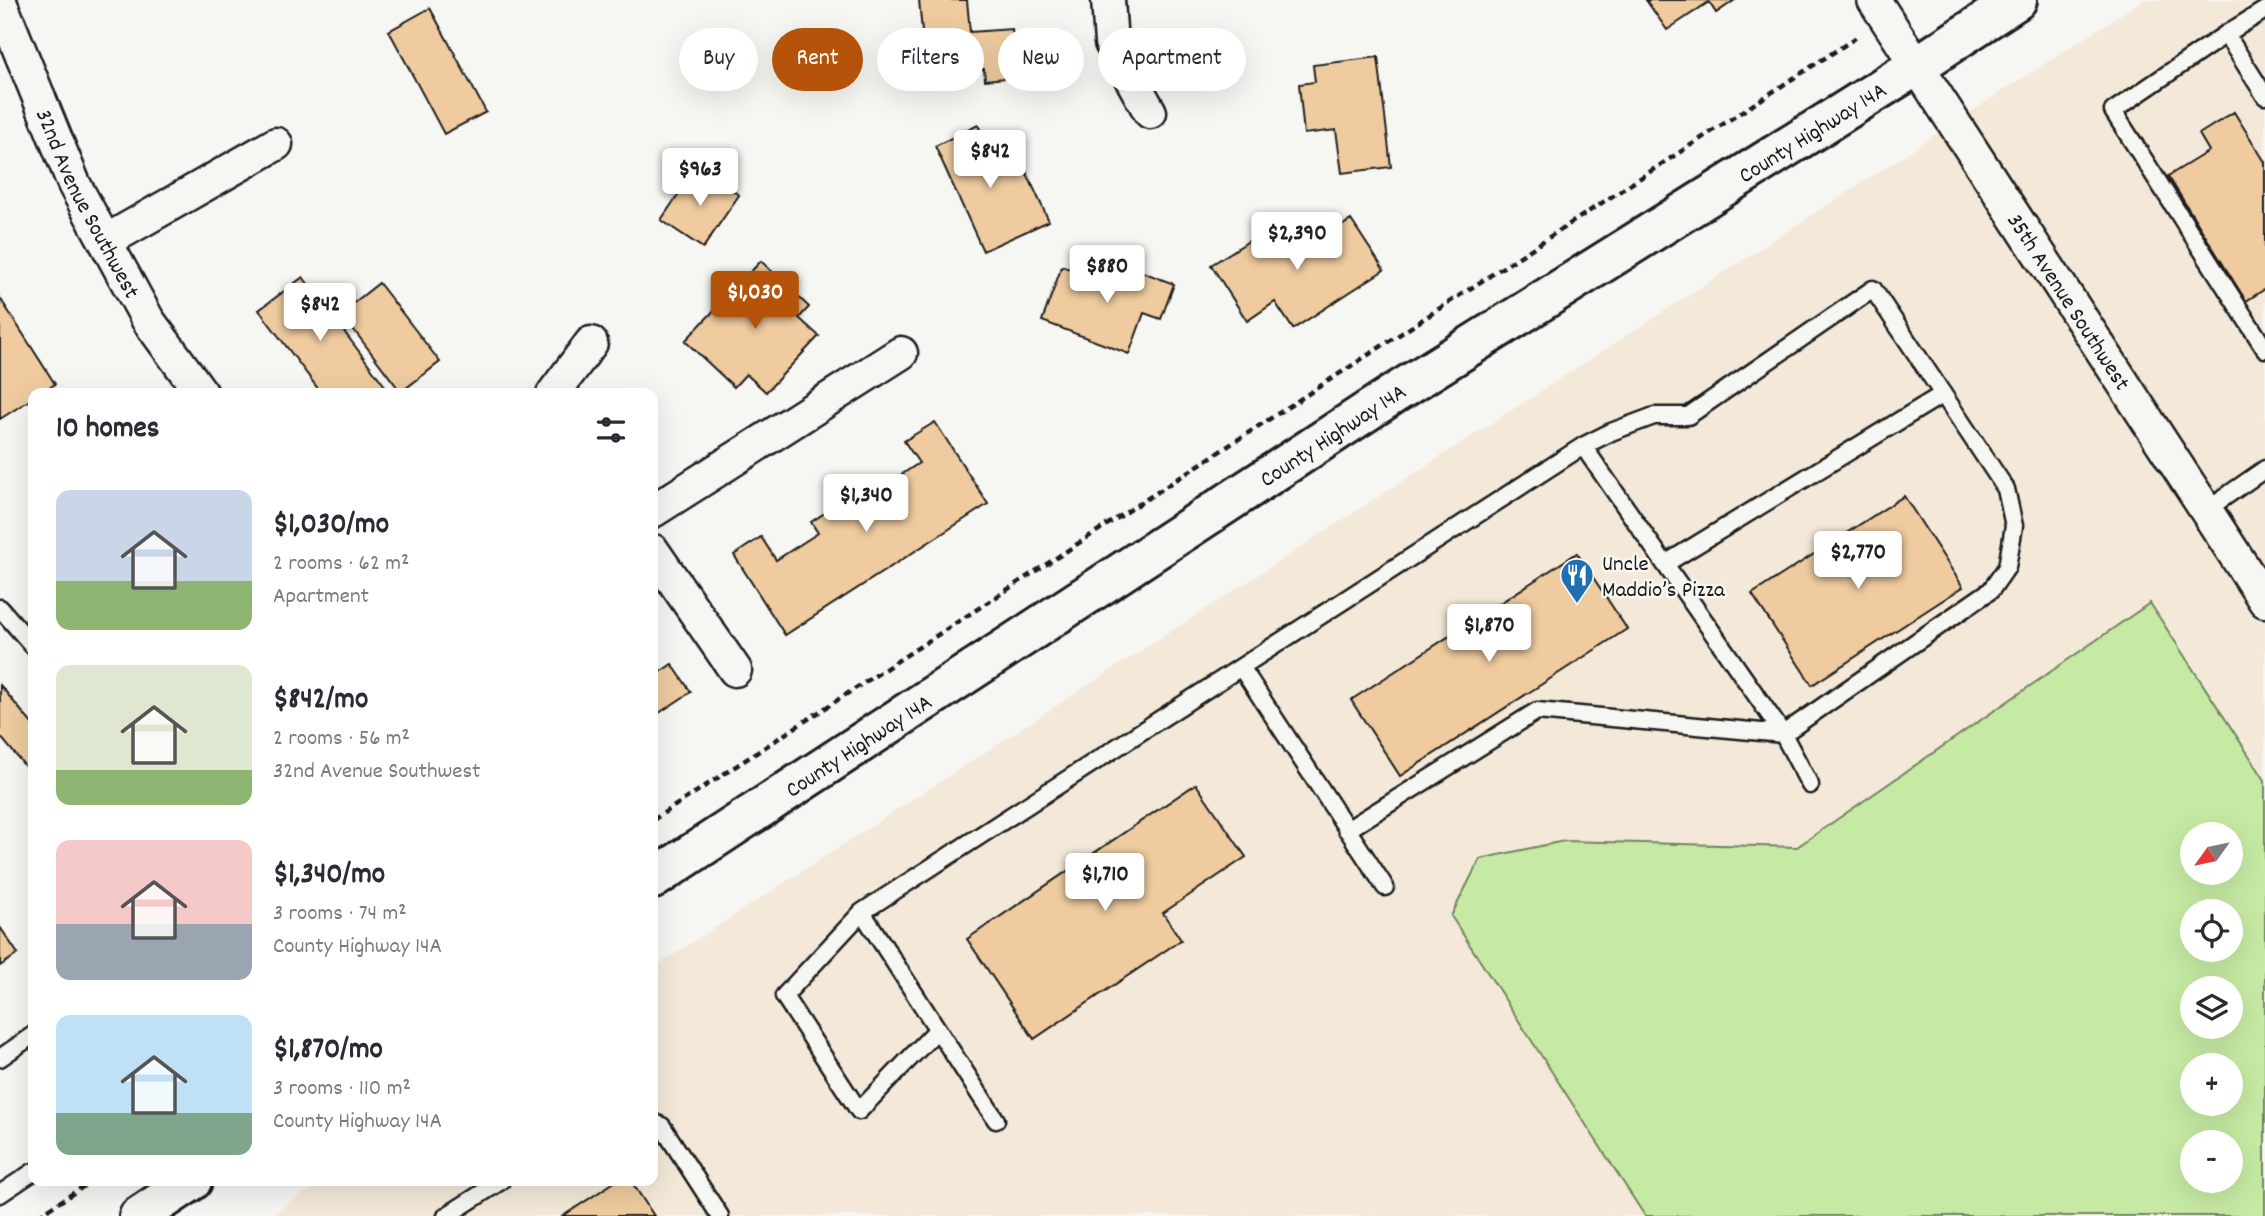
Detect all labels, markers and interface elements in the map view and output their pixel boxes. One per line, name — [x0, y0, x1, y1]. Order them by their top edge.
chip: Buy — [679, 28, 758, 91]
chip: Rent — [772, 28, 863, 91]
chip: Filters — [877, 28, 984, 91]
chip: New — [998, 28, 1084, 91]
chip: Apartment — [1098, 28, 1246, 91]
street label: County Highway 14A — [1733, 76, 1894, 194]
street label: 32nd Avenue Southwest — [25, 105, 146, 305]
pin: $842 — [949, 130, 1031, 190]
text: $842 — [970, 136, 1010, 169]
pin: $963 — [659, 148, 741, 208]
text: $963 — [678, 154, 722, 187]
street label: 35th Avenue Southwest — [1997, 208, 2137, 398]
pin: $2,390 — [1240, 212, 1354, 272]
text: $2,390 — [1267, 218, 1327, 251]
pin: $880 — [1066, 246, 1148, 305]
text: $880 — [1086, 251, 1128, 284]
pin: $1,030 — [698, 272, 812, 331]
text: $1,030 — [727, 277, 783, 310]
pin: $842 — [279, 284, 361, 343]
text: $842 — [300, 289, 340, 322]
street label: County Highway 14A — [1254, 377, 1414, 497]
text: 10 homes — [56, 409, 159, 452]
icon: filters — [592, 411, 630, 449]
pin: $1,340 — [809, 475, 923, 534]
text: $1,340 — [839, 480, 893, 513]
text: $1,030/mo — [273, 505, 389, 548]
icon: home — [112, 518, 196, 602]
pin: $2,770 — [1801, 532, 1915, 591]
text: $2,770 — [1830, 537, 1886, 570]
text: 2 rooms · 62 m² — [273, 548, 409, 581]
place label: Uncle Maddio’s Pizza — [1602, 549, 1726, 608]
restaurant icon: Uncle Maddio’s Pizza — [1558, 556, 1596, 605]
text: Apartment — [273, 581, 369, 614]
pin: $1,870 — [1432, 604, 1546, 664]
text: $1,870 — [1463, 610, 1515, 643]
text: $842/mo — [273, 680, 368, 723]
street label: County Highway 14A — [780, 688, 940, 808]
icon: home — [112, 693, 196, 777]
text: 2 rooms · 56 m² — [273, 723, 410, 756]
text: 32nd Avenue Southwest — [273, 756, 481, 789]
north arrow — [2180, 822, 2244, 886]
map controls — [2180, 822, 2243, 1193]
pin: $1,710 — [1048, 853, 1162, 913]
text: $1,340/mo — [273, 855, 385, 898]
text: $1,710 — [1081, 859, 1129, 892]
icon: home — [112, 868, 196, 952]
text: 3 rooms · 74 m² — [273, 898, 407, 931]
button: locate — [2180, 899, 2243, 962]
text: County Highway 14A — [273, 931, 442, 964]
button: layers — [2180, 976, 2243, 1039]
text: $1,870/mo — [273, 1030, 383, 1073]
icon: home — [112, 1043, 196, 1127]
button: + — [2180, 1053, 2243, 1116]
text: 3 rooms · 110 m² — [273, 1073, 411, 1106]
text: County Highway 14A — [273, 1106, 442, 1139]
button: − — [2180, 1130, 2243, 1193]

